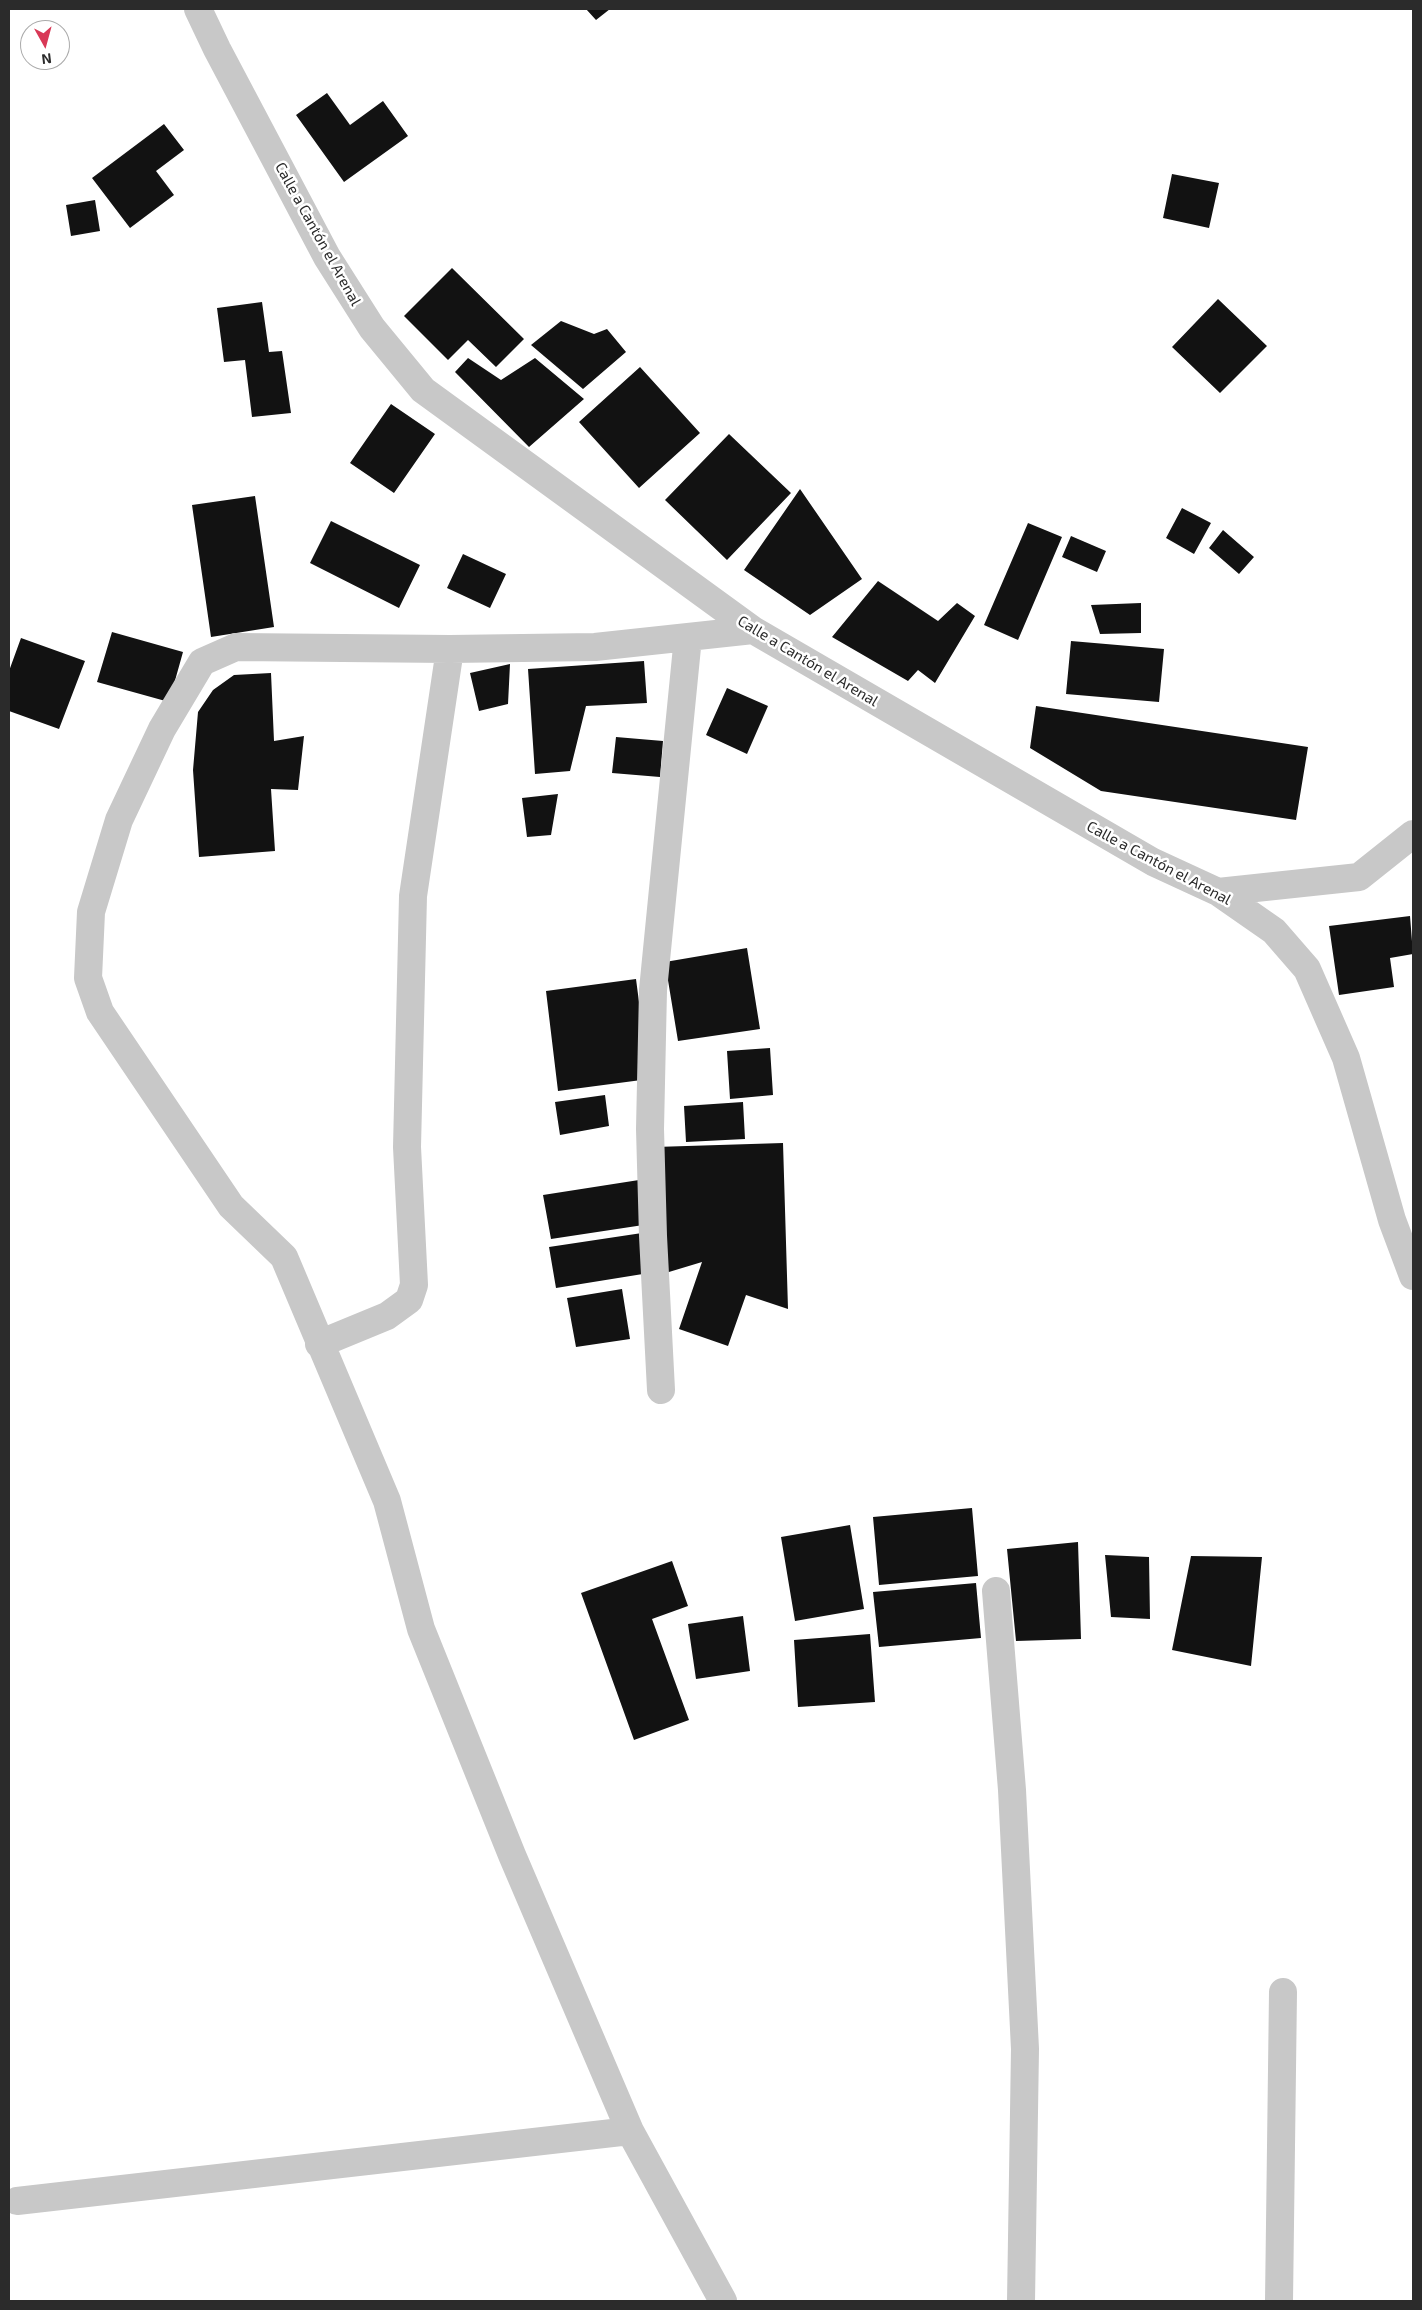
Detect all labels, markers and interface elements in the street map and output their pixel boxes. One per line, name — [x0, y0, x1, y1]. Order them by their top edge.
north arrow — [20, 20, 70, 70]
text: N — [41, 50, 53, 68]
street label: Calle a Cantón el Arenal — [271, 159, 365, 309]
street label: Calle a Cantón el Arenal — [734, 612, 882, 710]
street label: Calle a Cantón el Arenal — [1084, 817, 1234, 909]

